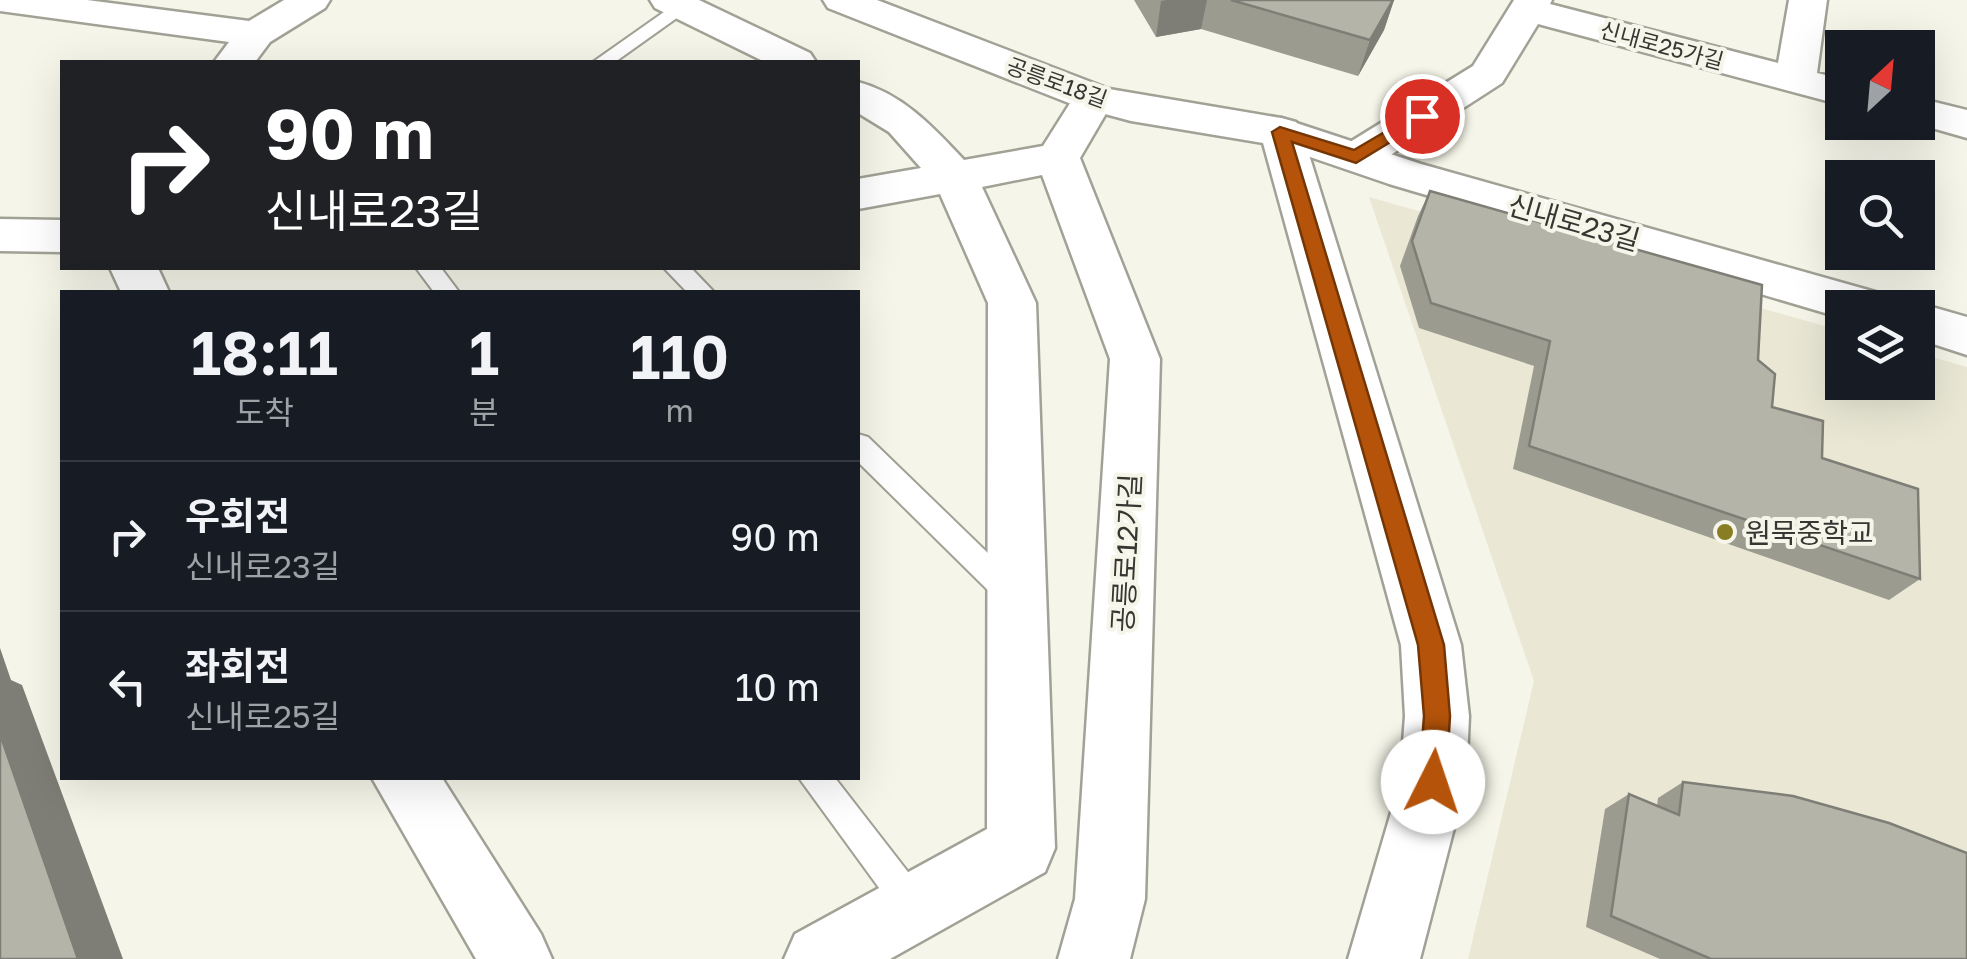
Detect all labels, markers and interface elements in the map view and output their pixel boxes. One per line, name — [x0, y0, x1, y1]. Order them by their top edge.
street label: 신내로25가길 — [1597, 16, 1727, 74]
north arrow — [1825, 30, 1935, 140]
map controls — [1825, 30, 1935, 400]
street label: 공릉로18길 — [1003, 51, 1111, 113]
pin — [1380, 74, 1465, 159]
icon: arrive — [1395, 89, 1450, 144]
text: 90 m — [265, 90, 434, 174]
icon: right — [100, 100, 230, 230]
button: search — [1825, 160, 1935, 270]
text: 신내로23길 — [265, 183, 483, 237]
street label: 신내로23길 — [1504, 187, 1644, 257]
button: layers — [1825, 290, 1935, 400]
text: 18:11 — [191, 316, 338, 388]
text: 1 — [469, 316, 499, 388]
text: 110 — [630, 320, 729, 392]
text: m — [665, 391, 694, 429]
text: 도착 — [235, 393, 294, 431]
text: 분 — [469, 393, 499, 431]
street label: 공릉로12가길 — [1105, 473, 1147, 633]
text: 우회전 — [185, 493, 290, 538]
icon: right — [100, 509, 155, 564]
text: 90 m — [730, 514, 820, 559]
place label: 원묵중학교 — [1745, 516, 1874, 549]
marker: 원묵중학교 — [1714, 521, 1736, 543]
text: 신내로23길 — [185, 547, 340, 585]
text: 좌회전 — [185, 643, 290, 688]
icon: left — [100, 659, 155, 714]
text: 10 m — [735, 664, 820, 709]
text: 신내로25길 — [185, 697, 340, 735]
position arrow — [1381, 730, 1485, 834]

